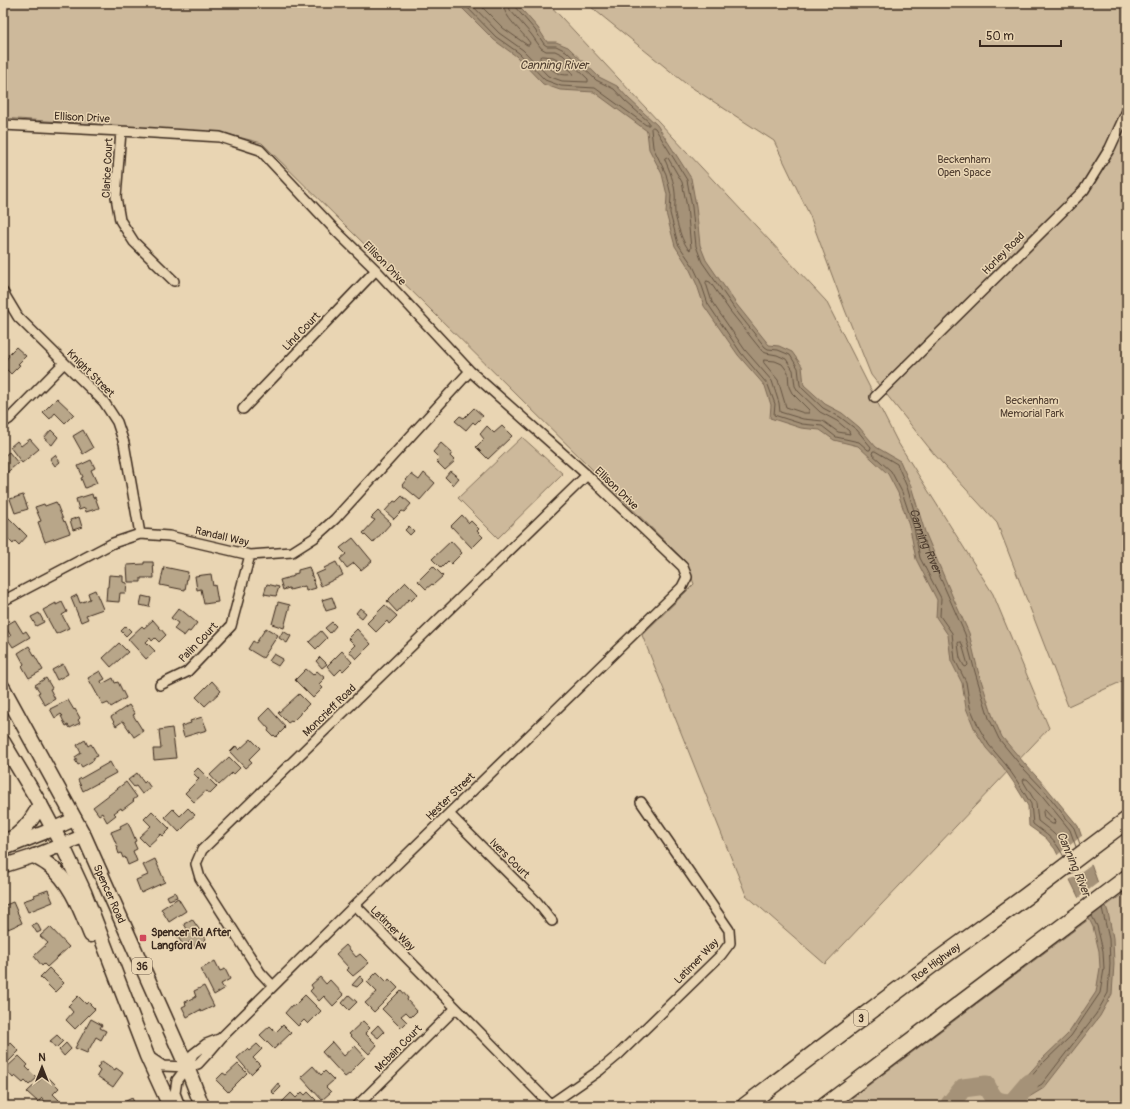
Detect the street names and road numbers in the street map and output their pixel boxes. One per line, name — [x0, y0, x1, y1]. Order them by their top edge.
street label: Ellison Drive — [54, 110, 111, 125]
street label: Clarice Court — [99, 137, 116, 199]
street label: Horley Road — [979, 229, 1027, 277]
street label: Ellison Drive — [361, 239, 409, 288]
street label: Lind Court — [280, 309, 323, 353]
street label: Knight Street — [64, 347, 118, 400]
street label: Ellison Drive — [592, 464, 642, 513]
street label: Randall Way — [194, 524, 250, 549]
street label: Palin Court — [176, 619, 221, 665]
street label: Moncrieff Road — [300, 682, 359, 739]
street label: Hester Street — [423, 769, 478, 823]
street label: Ivers Court — [487, 836, 533, 881]
street label: Spencer Road — [91, 862, 128, 926]
street label: Latimer Way — [368, 903, 418, 954]
street label: Latimer Way — [672, 936, 721, 987]
street label: Roe Highway — [909, 940, 963, 985]
road number: 36 — [132, 958, 152, 974]
road number: 3 — [854, 1010, 868, 1026]
street label: Mcbain Court — [372, 1022, 425, 1075]

